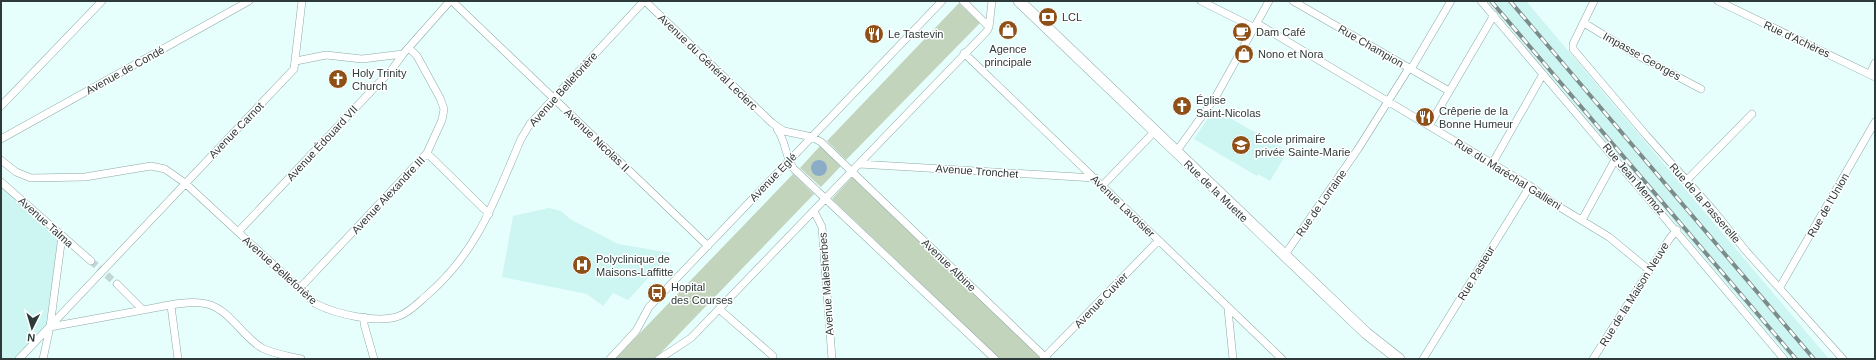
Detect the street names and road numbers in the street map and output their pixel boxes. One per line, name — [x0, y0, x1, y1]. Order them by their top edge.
street label: Avenue du Général Leclerc — [656, 11, 760, 113]
street label: Rue d'Achères — [1762, 18, 1833, 60]
street label: Rue Champion — [1336, 22, 1406, 70]
street label: Impasse Georges — [1601, 30, 1683, 83]
street label: Avenue de Condé — [84, 43, 166, 97]
street label: Avenue Belleforière — [526, 49, 600, 129]
street label: Avenue Carnot — [206, 100, 266, 160]
street label: Avenue Édouard VII — [284, 103, 360, 183]
street label: Avenue Nicolas II — [562, 106, 632, 174]
street label: Rue du Maréchal Gallieni — [1452, 136, 1564, 212]
street label: Rue Jean Mermoz — [1601, 141, 1667, 217]
street label: Avenue Eglé — [747, 150, 799, 204]
street label: Avenue Alexandre III — [349, 154, 427, 236]
street label: Rue de la Muette — [1182, 158, 1250, 224]
street label: Rue de la Passerelle — [1667, 161, 1743, 245]
street label: Avenue Tronchet — [935, 162, 1019, 180]
street label: Rue de Lorraine — [1293, 167, 1349, 239]
street label: Rue de l'Union — [1805, 171, 1851, 239]
street label: Avenue Lavoisier — [1089, 172, 1158, 240]
street label: Avenue Talma — [16, 194, 76, 250]
street label: Avenue Malesherbes — [816, 232, 836, 336]
street label: Avenue Belleforière — [240, 233, 320, 307]
street label: Avenue Albine — [920, 236, 978, 294]
street label: Rue de la Maison Neuve — [1597, 240, 1671, 348]
street label: Rue Pasteur — [1455, 243, 1497, 302]
street label: Avenue Cuvier — [1072, 270, 1131, 330]

